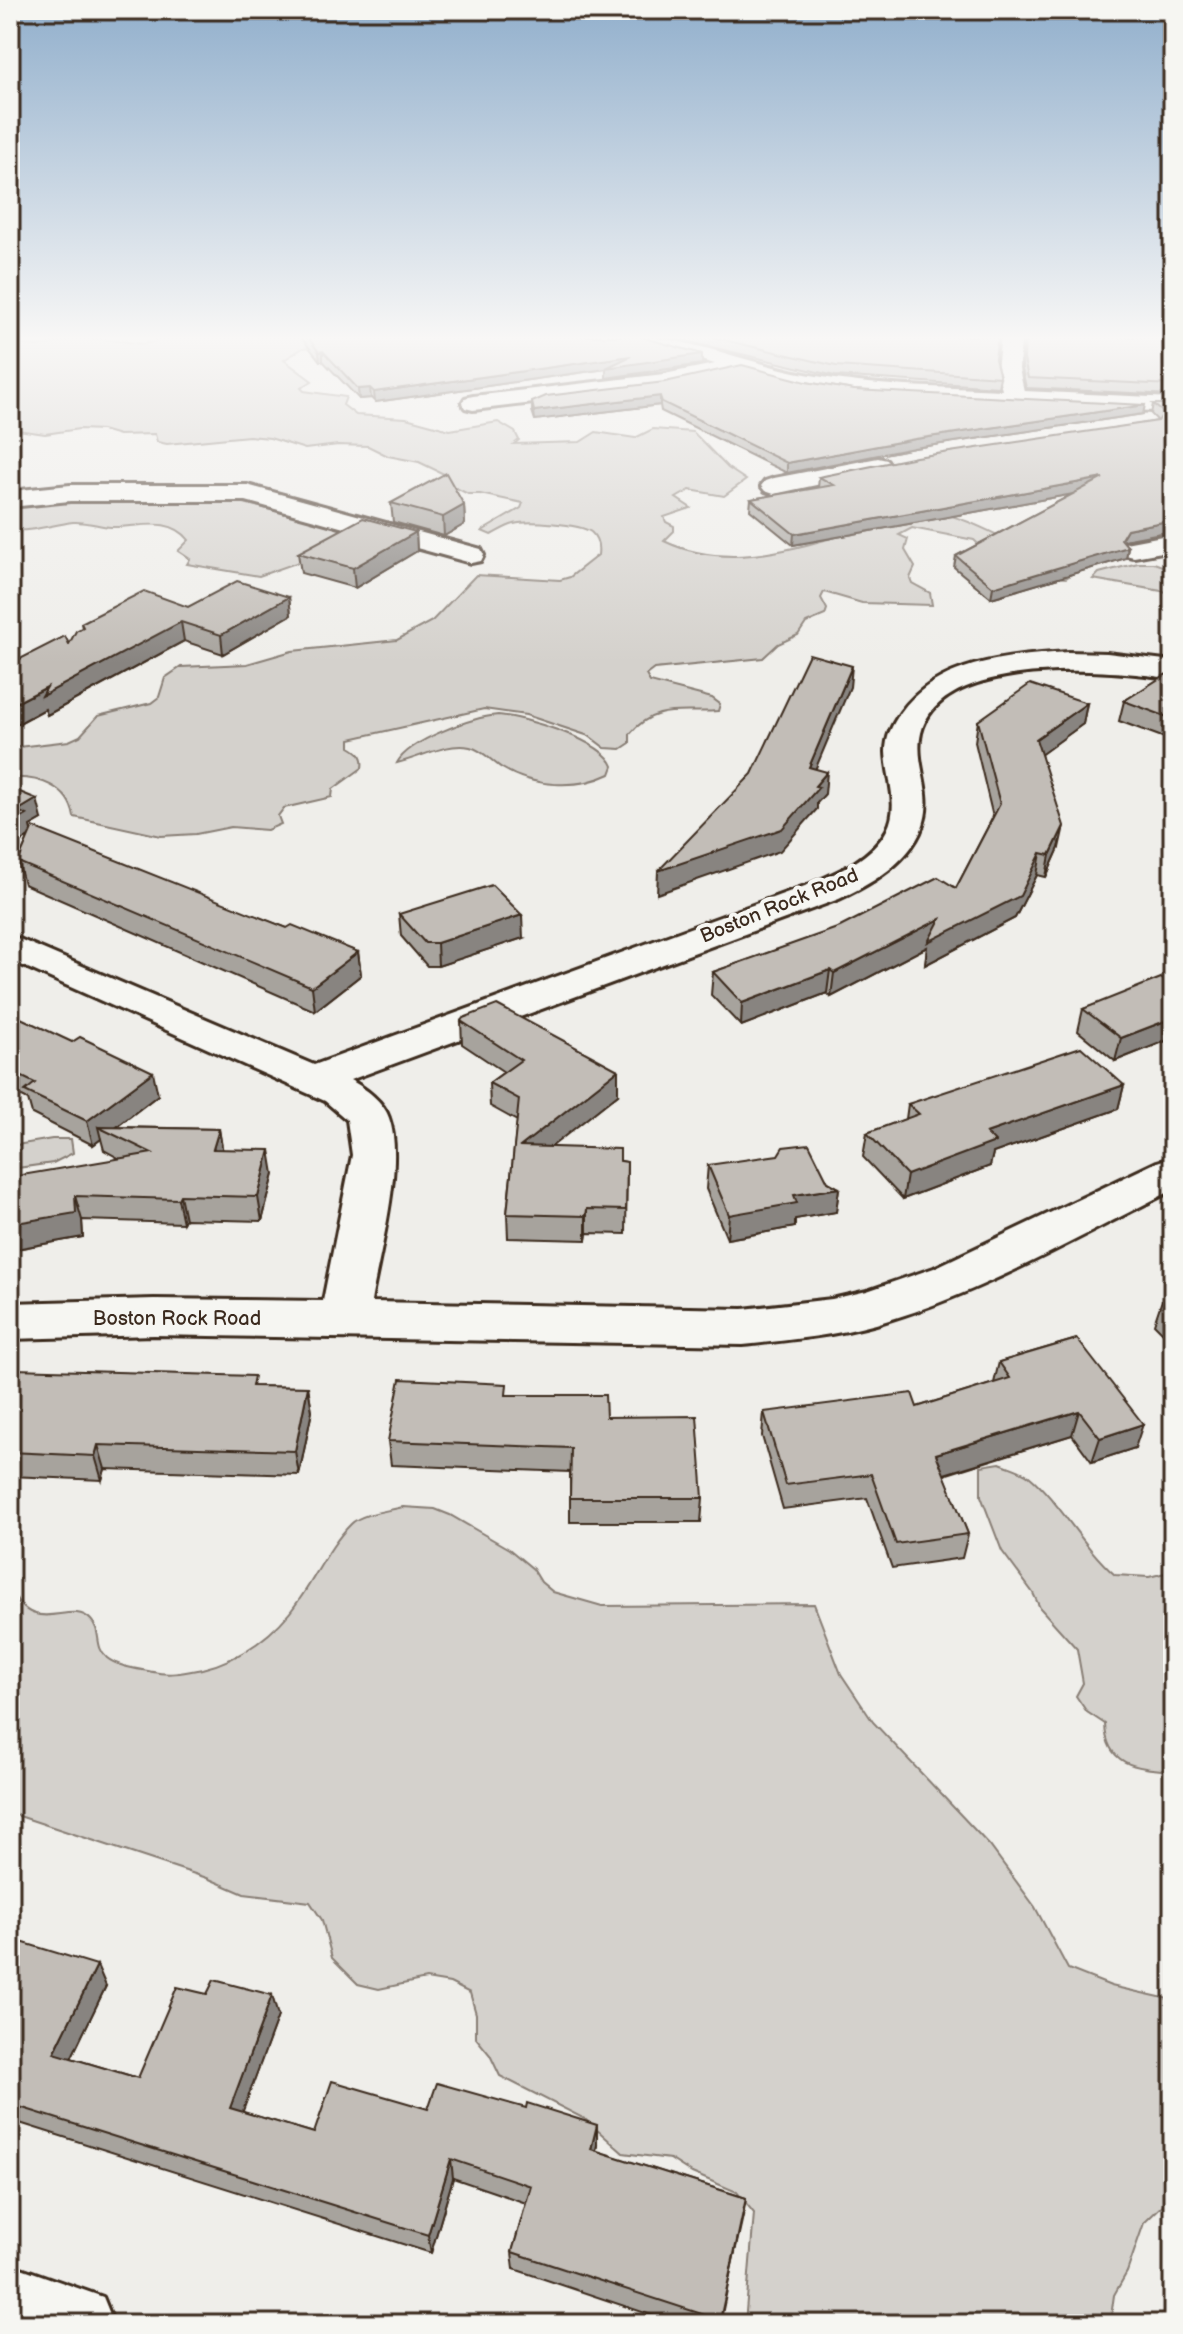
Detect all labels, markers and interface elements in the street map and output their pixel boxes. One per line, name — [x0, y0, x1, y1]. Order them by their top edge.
street label: Boston Rock Road — [697, 863, 862, 949]
street label: Boston Rock Road — [93, 1307, 261, 1331]

